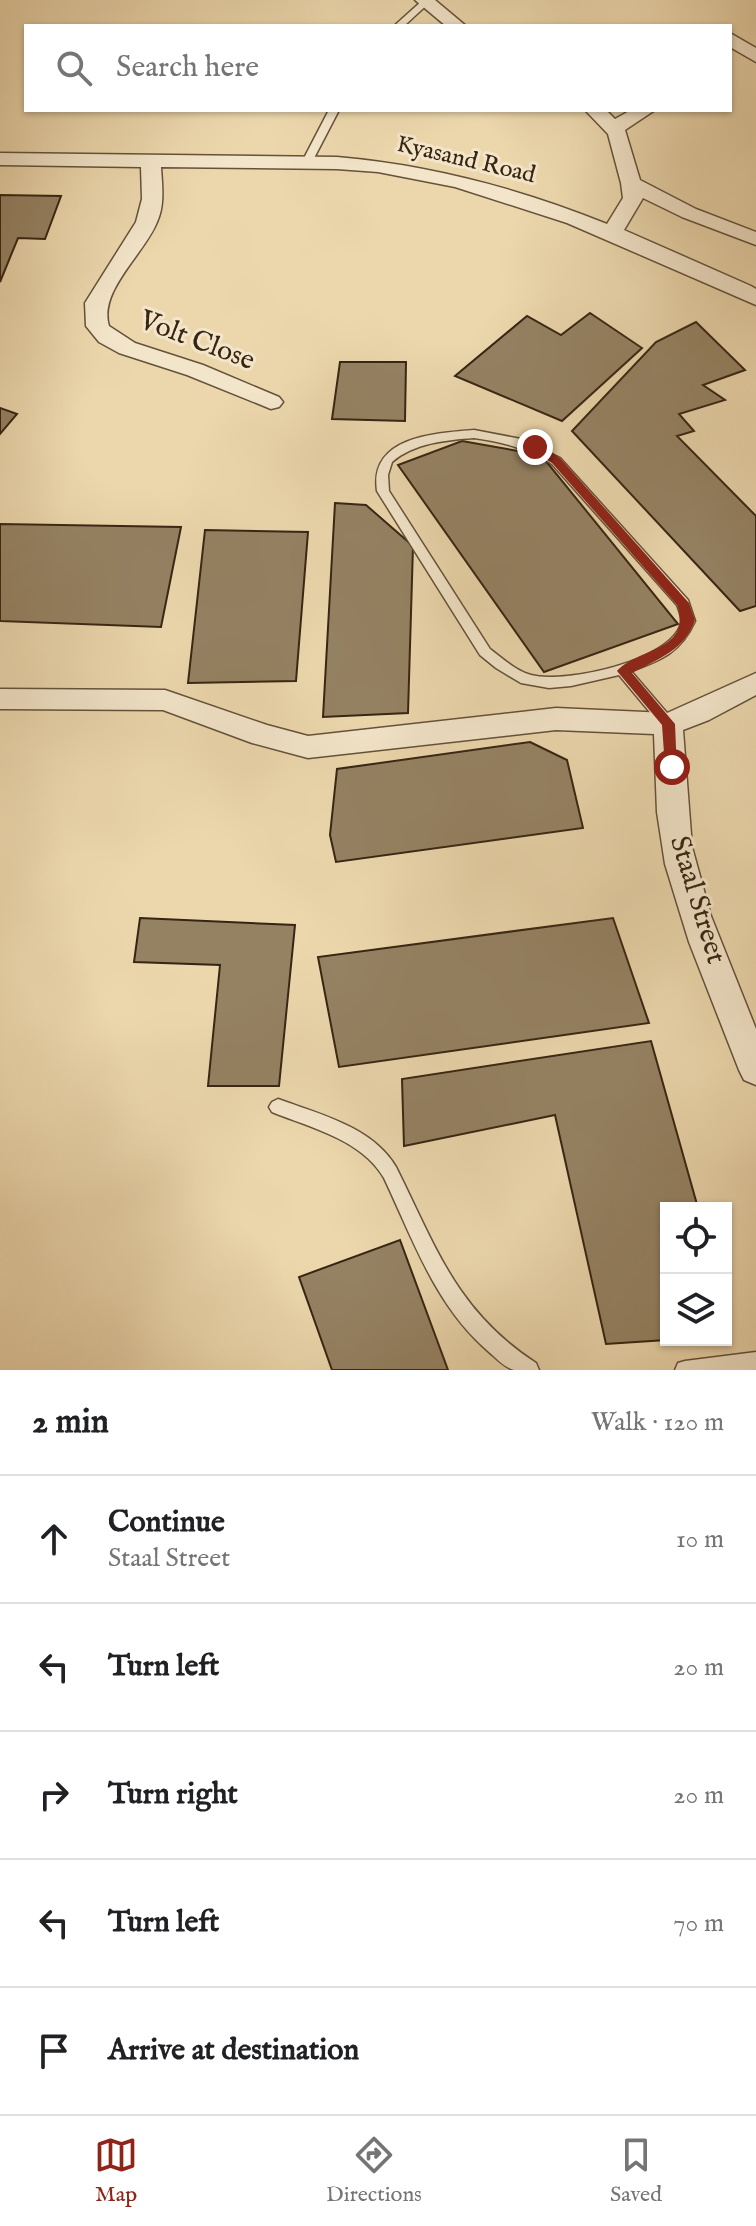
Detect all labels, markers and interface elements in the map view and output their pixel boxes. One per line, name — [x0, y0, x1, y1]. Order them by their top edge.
search box — [24, 24, 732, 112]
icon: search — [52, 46, 96, 90]
text: Search here — [116, 49, 259, 87]
street label: Kyasand Road — [393, 129, 539, 191]
street label: Volt Close — [134, 303, 260, 379]
route end — [517, 429, 553, 465]
route start — [654, 749, 690, 785]
street label: Staal Street — [661, 832, 733, 968]
map controls — [660, 1202, 732, 1346]
button: locate — [660, 1202, 732, 1274]
button: layers — [660, 1274, 732, 1346]
text: 2 min — [32, 1401, 109, 1444]
text: Walk · 120 m — [591, 1406, 724, 1439]
text: Continue — [108, 1504, 225, 1542]
icon: ahead — [32, 1517, 76, 1561]
text: 10 m — [676, 1523, 724, 1556]
text: Staal Street — [108, 1542, 230, 1575]
icon: left — [32, 1645, 76, 1689]
text: Turn left — [108, 1648, 219, 1686]
text: 20 m — [673, 1651, 724, 1684]
icon: right — [32, 1773, 76, 1817]
text: Turn right — [108, 1776, 238, 1814]
text: 20 m — [673, 1779, 724, 1812]
icon: left — [32, 1901, 76, 1945]
text: Turn left — [108, 1904, 219, 1942]
text: 70 m — [673, 1907, 724, 1940]
icon: arrive — [32, 2029, 76, 2073]
text: Arrive at destination — [108, 2032, 359, 2070]
tab: Map — [94, 2133, 138, 2209]
tab: Directions — [326, 2133, 422, 2209]
tab: Saved — [610, 2133, 662, 2209]

